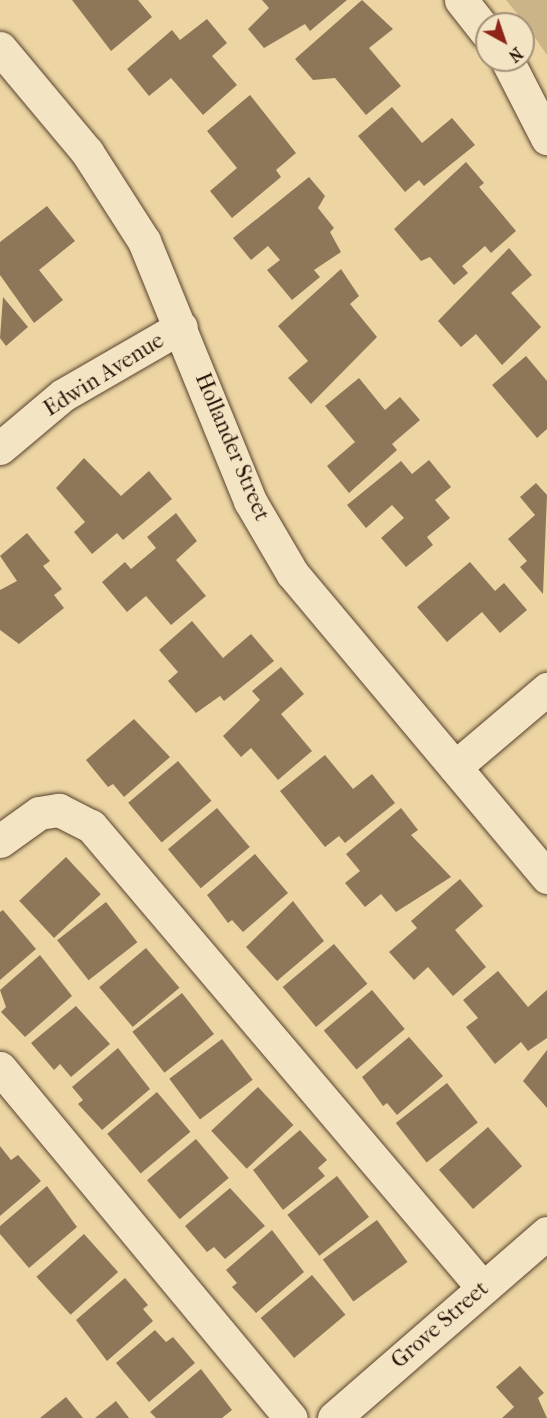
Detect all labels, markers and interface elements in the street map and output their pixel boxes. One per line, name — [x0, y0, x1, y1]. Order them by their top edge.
north arrow — [475, 12, 535, 72]
text: N — [505, 43, 526, 66]
street label: Edwin Avenue — [39, 328, 169, 422]
street label: Hollander Street — [189, 369, 275, 525]
street label: Grove Street — [386, 1276, 494, 1374]

